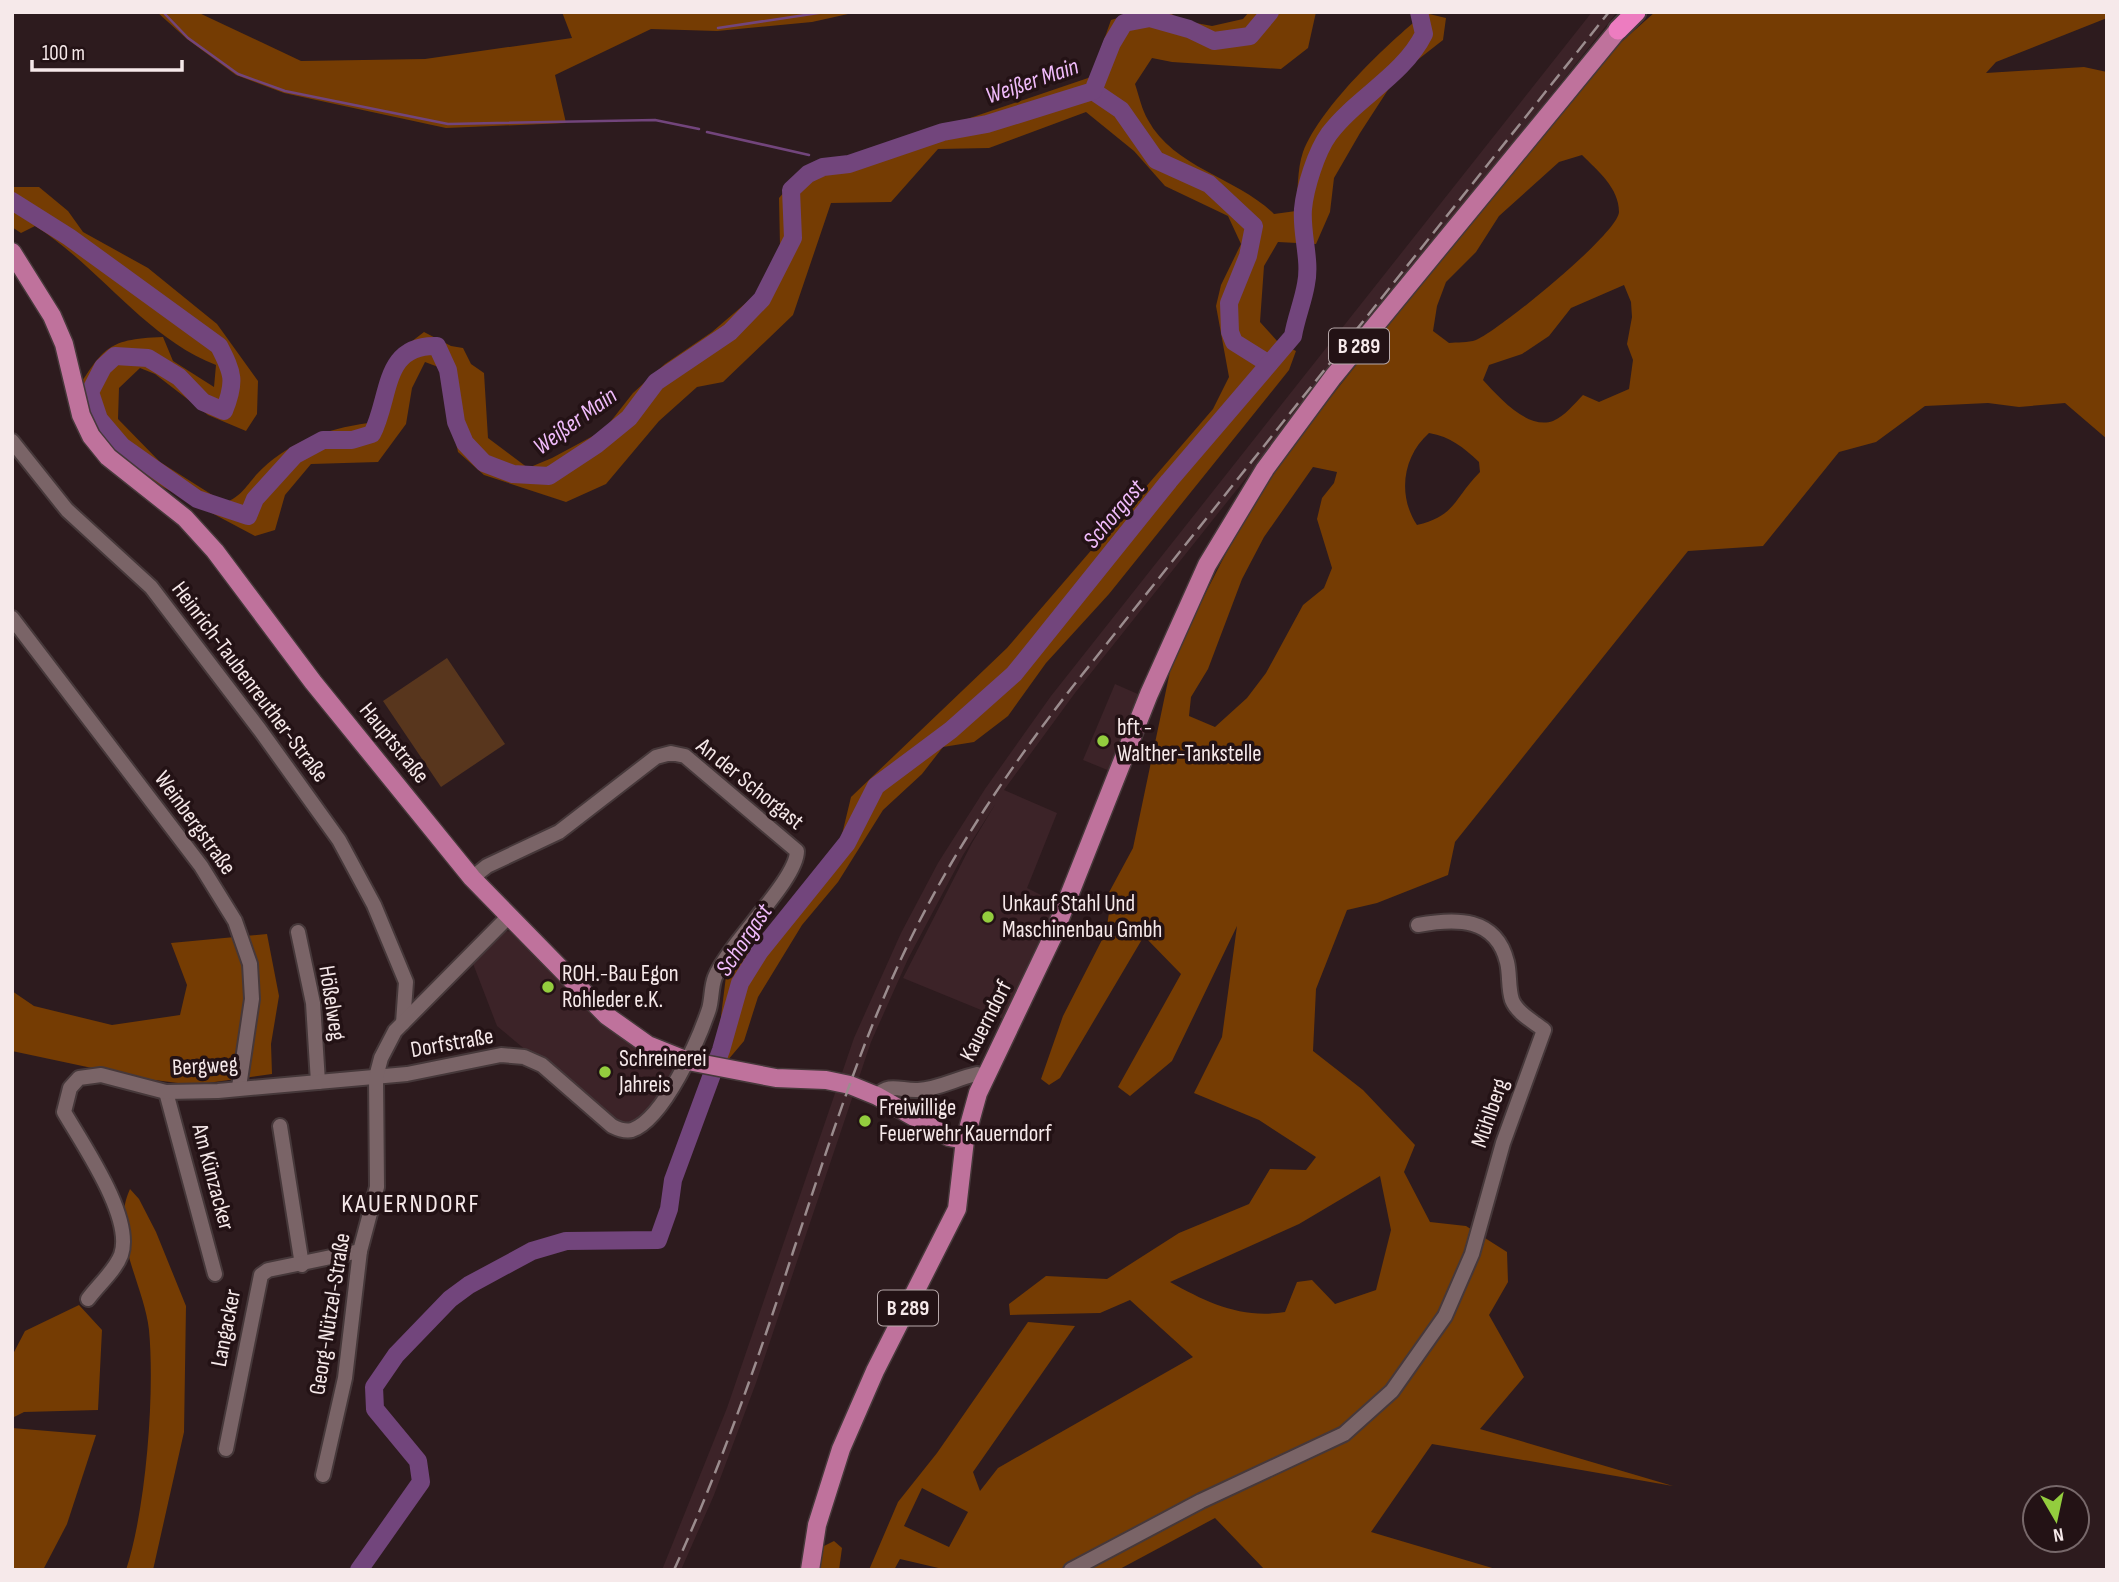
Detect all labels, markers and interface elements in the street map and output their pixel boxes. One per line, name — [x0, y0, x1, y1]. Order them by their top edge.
scale bar — [32, 28, 182, 72]
text: 100 m — [42, 41, 85, 66]
water label: Weißer Main — [982, 52, 1082, 110]
road number: B 289 — [1329, 328, 1389, 364]
water label: Weißer Main — [527, 381, 623, 461]
water label: Schorgast — [1077, 473, 1152, 554]
street label: Heinrich-Taubenreuther-Straße — [165, 576, 335, 788]
street label: Hauptstraße — [353, 697, 435, 789]
place label: bft - Walther-Tankstelle — [1117, 714, 1262, 768]
street label: An der Schorgast — [690, 731, 809, 836]
marker: bft - Walther-Tankstelle — [1095, 733, 1111, 749]
street label: Weinbergstraße — [148, 766, 242, 880]
place label: Unkauf Stahl Und Maschinenbau Gmbh — [1002, 890, 1162, 944]
water label: Schorgast — [709, 898, 779, 982]
marker: Unkauf Stahl Und Maschinenbau Gmbh — [980, 909, 996, 925]
place label: ROH.-Bau Egon Rohleder e.K. — [562, 960, 679, 1014]
street label: Hößelweg — [312, 963, 352, 1043]
street label: Kauerndorf — [954, 976, 1018, 1066]
marker: ROH.-Bau Egon Rohleder e.K. — [540, 979, 556, 995]
street label: Dorfstraße — [408, 1022, 496, 1064]
place label: Schreinerei Jahreis — [618, 1045, 707, 1099]
street label: Bergweg — [171, 1050, 239, 1082]
marker: Schreinerei Jahreis — [597, 1064, 613, 1080]
street label: Mühlberg — [1465, 1075, 1515, 1151]
place label: Freiwillige Feuerwehr Kauerndorf — [879, 1094, 1052, 1148]
marker: Freiwillige Feuerwehr Kauerndorf — [857, 1113, 873, 1129]
street label: Am Künzacker — [185, 1120, 241, 1234]
district label: KAUERNDORF — [341, 1189, 481, 1220]
street label: Georg-Nützel-Straße — [303, 1231, 357, 1397]
street label: Langacker — [205, 1286, 247, 1369]
road number: B 289 — [878, 1290, 938, 1326]
north arrow — [2021, 1484, 2091, 1554]
text: N — [2052, 1522, 2065, 1546]

